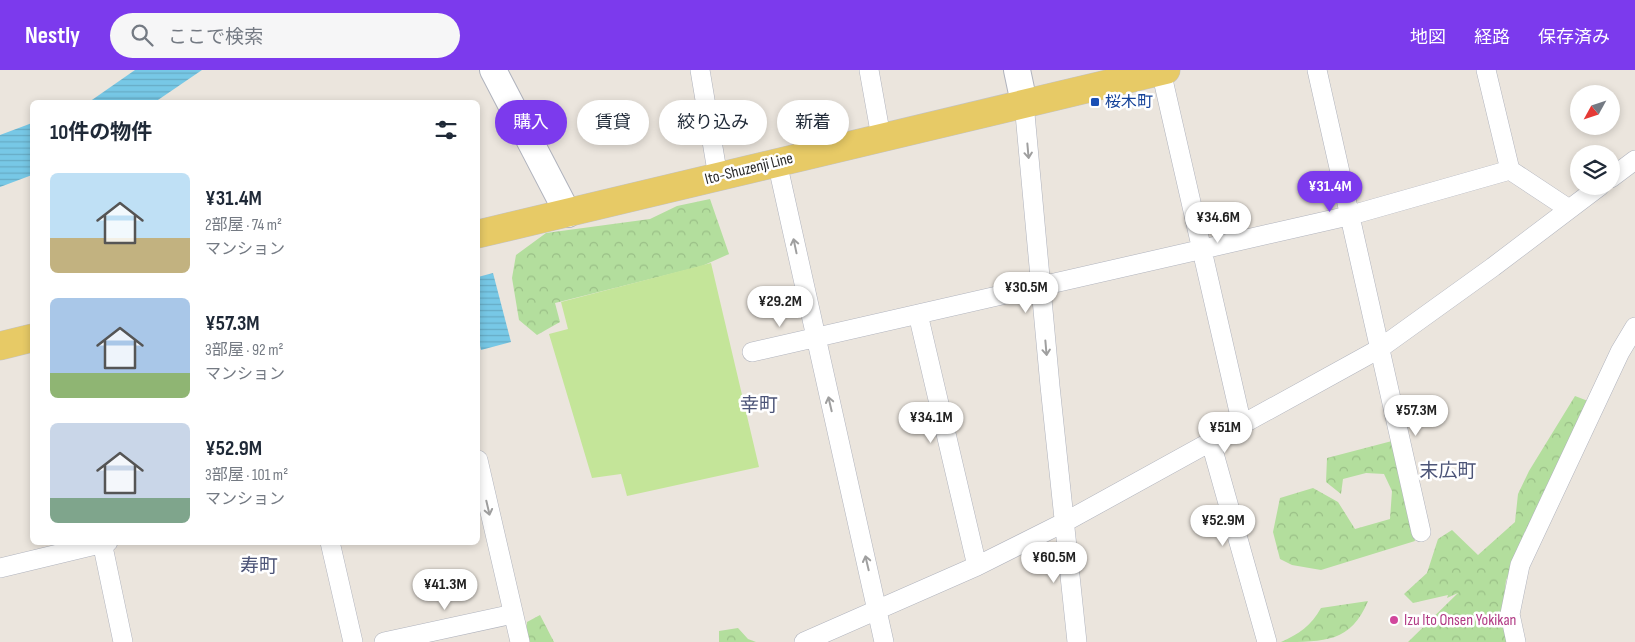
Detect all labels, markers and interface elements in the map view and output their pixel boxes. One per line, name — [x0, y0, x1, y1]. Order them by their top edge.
search box — [110, 13, 460, 58]
text: Nestly — [25, 21, 80, 50]
icon: search — [128, 21, 156, 49]
text: ここで検索 — [168, 26, 263, 49]
text: 地図 — [1410, 27, 1446, 48]
text: 経路 — [1474, 27, 1510, 48]
text: 保存済み — [1538, 27, 1610, 48]
north arrow — [1570, 85, 1620, 135]
map controls — [1570, 85, 1620, 195]
place label: 桜木町 — [1105, 93, 1153, 112]
marker: 桜木町 — [1089, 96, 1101, 108]
chip: 購入 — [495, 100, 567, 145]
chip: 賃貸 — [577, 100, 649, 145]
chip: 絞り込み — [659, 100, 767, 145]
chip: 新着 — [777, 100, 849, 145]
icon: filters — [432, 116, 460, 144]
text: 10件の物件 — [50, 120, 152, 145]
one-way arrow — [1023, 143, 1033, 159]
button: layers — [1570, 145, 1620, 195]
street label: Ito-Shuzenji Line — [703, 149, 795, 189]
pin: ¥31.4M — [1289, 170, 1371, 213]
text: ¥31.4M — [1308, 177, 1352, 196]
text: ¥31.4M — [205, 186, 262, 211]
icon: home — [90, 193, 150, 253]
pin: ¥34.6M — [1177, 202, 1259, 244]
text: ¥34.6M — [1196, 208, 1240, 227]
text: 2部屋 · 74 m² — [205, 216, 282, 235]
one-way arrow — [790, 238, 799, 254]
text: マンション — [205, 240, 285, 259]
pin: ¥30.5M — [985, 272, 1067, 314]
text: ¥30.5M — [1004, 278, 1048, 297]
pin: ¥29.2M — [739, 286, 821, 328]
text: ¥29.2M — [758, 292, 802, 311]
text: ¥57.3M — [205, 311, 260, 336]
icon: home — [90, 318, 150, 378]
one-way arrow — [1041, 340, 1051, 356]
text: 3部屋 · 92 m² — [205, 341, 283, 360]
text: マンション — [205, 365, 285, 384]
district label: 幸町 — [740, 394, 778, 417]
pin: ¥57.3M — [1375, 394, 1457, 437]
one-way arrow — [825, 397, 834, 413]
text: ¥57.3M — [1395, 401, 1437, 420]
pin: ¥34.1M — [890, 402, 972, 444]
text: ¥34.1M — [910, 408, 953, 427]
pin: ¥51M — [1195, 412, 1255, 454]
text: ¥51M — [1209, 418, 1241, 437]
text: ¥52.9M — [205, 436, 262, 461]
icon: home — [90, 443, 150, 503]
district label: 末広町 — [1419, 460, 1477, 483]
text: 3部屋 · 101 m² — [205, 466, 288, 485]
text: マンション — [205, 490, 285, 509]
one-way arrow — [484, 499, 493, 515]
pin: ¥52.9M — [1182, 504, 1264, 547]
text: ¥52.9M — [1201, 511, 1245, 530]
pin: ¥60.5M — [1013, 542, 1095, 584]
text: ¥60.5M — [1032, 548, 1076, 567]
district label: 寿町 — [240, 555, 278, 578]
one-way arrow — [861, 555, 871, 571]
pin: ¥41.3M — [404, 568, 486, 611]
text: ¥41.3M — [423, 575, 467, 594]
place label: Izu Ito Onsen Yokikan — [1404, 611, 1516, 630]
marker: Izu Ito Onsen Yokikan — [1388, 614, 1400, 626]

